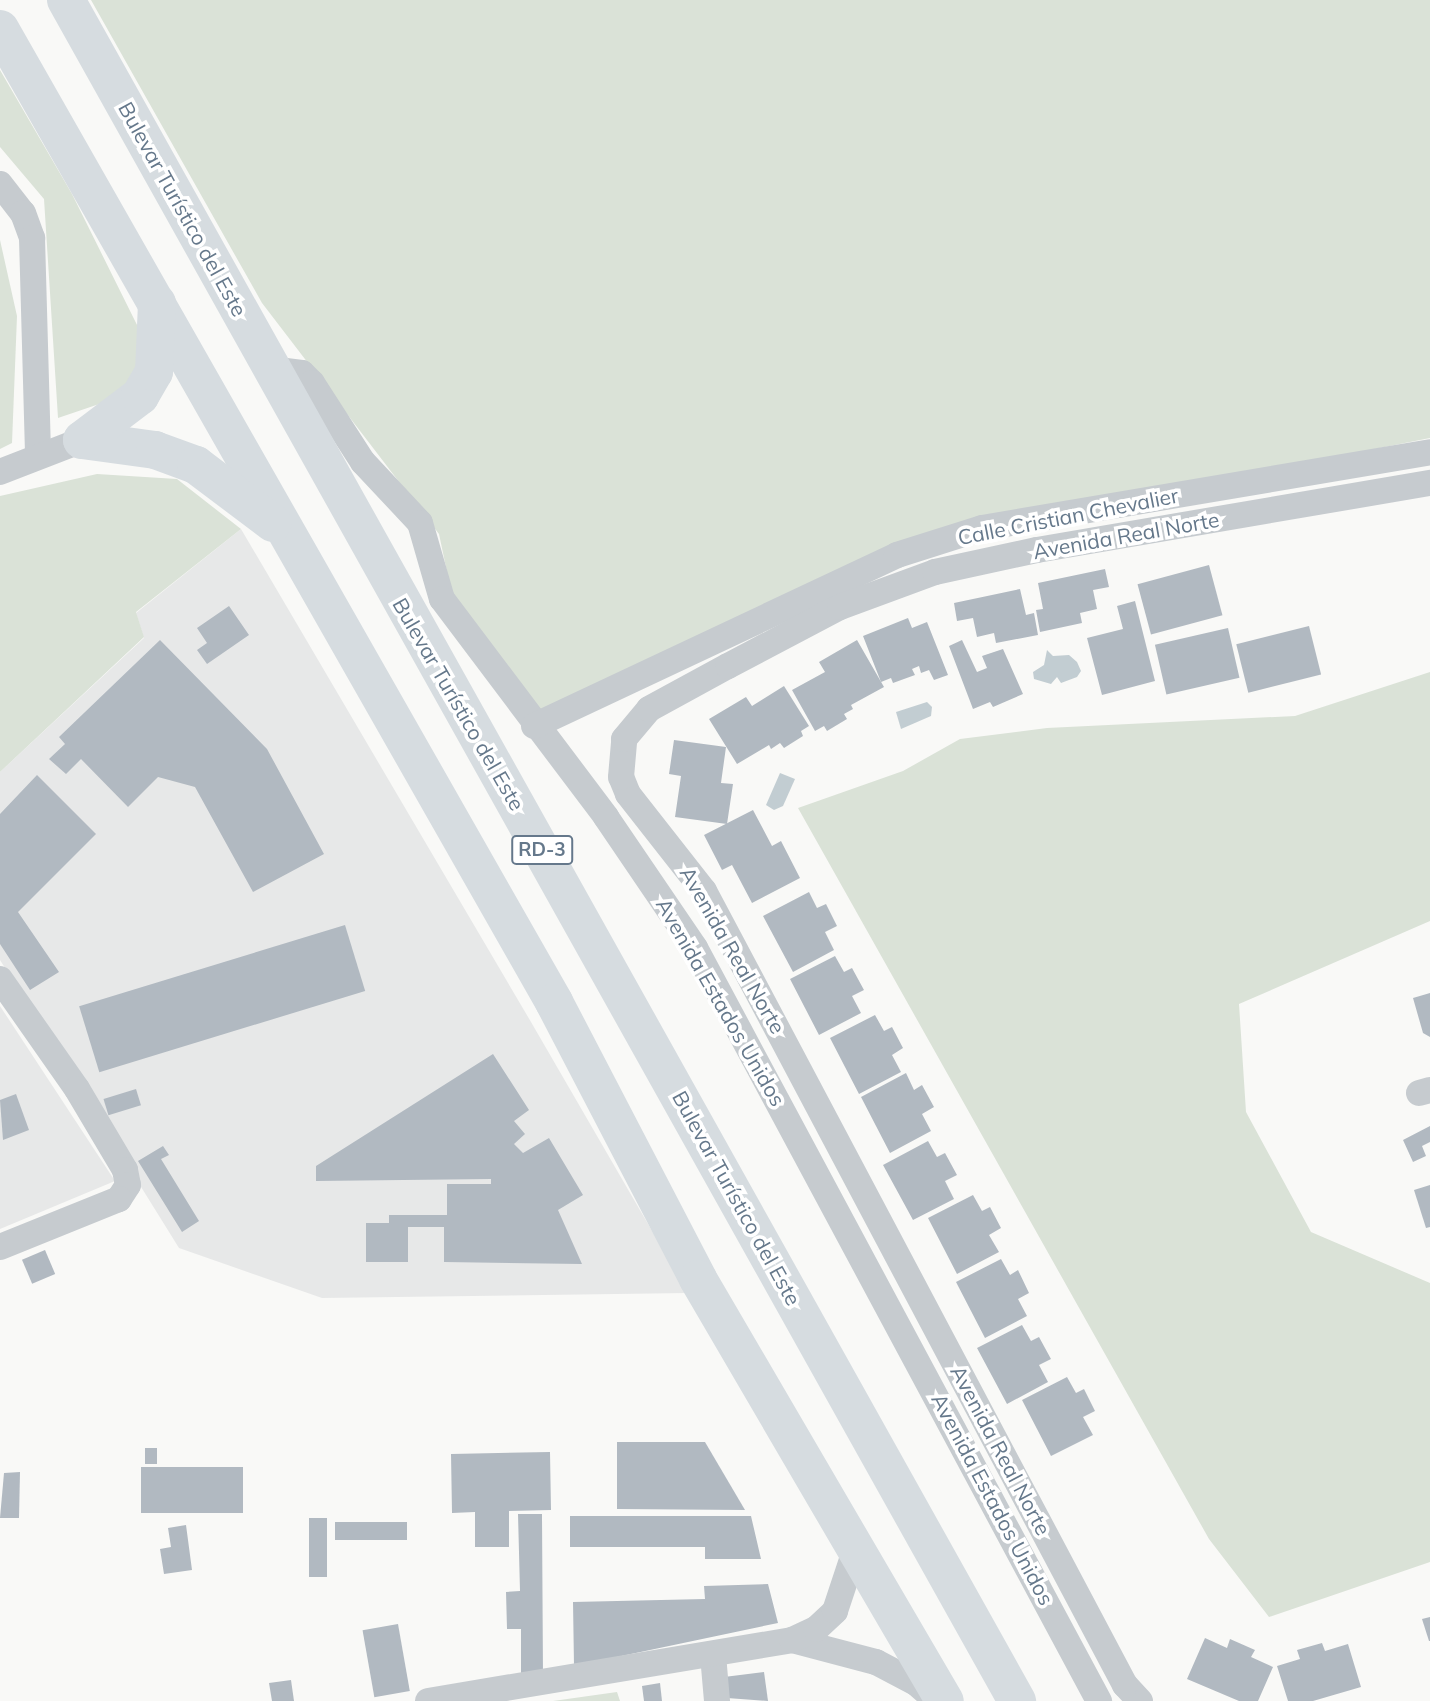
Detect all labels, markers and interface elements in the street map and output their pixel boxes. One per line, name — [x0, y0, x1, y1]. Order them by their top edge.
street label: Bulevar Turístico del Este — [114, 97, 252, 321]
street label: Calle Cristian Chevalier — [956, 482, 1180, 550]
street label: Avenida Real Norte — [1031, 506, 1221, 564]
street label: Bulevar Turístico del Este — [388, 593, 530, 815]
road number: RD-3 — [510, 834, 574, 866]
street label: Avenida Real Norte — [675, 862, 791, 1038]
street label: Avenida Estados Unidos — [651, 894, 791, 1110]
street label: Bulevar Turístico del Este — [668, 1086, 806, 1310]
street label: Avenida Real Norte — [946, 1361, 1056, 1539]
street label: Avenida Estados Unidos — [927, 1389, 1059, 1609]

